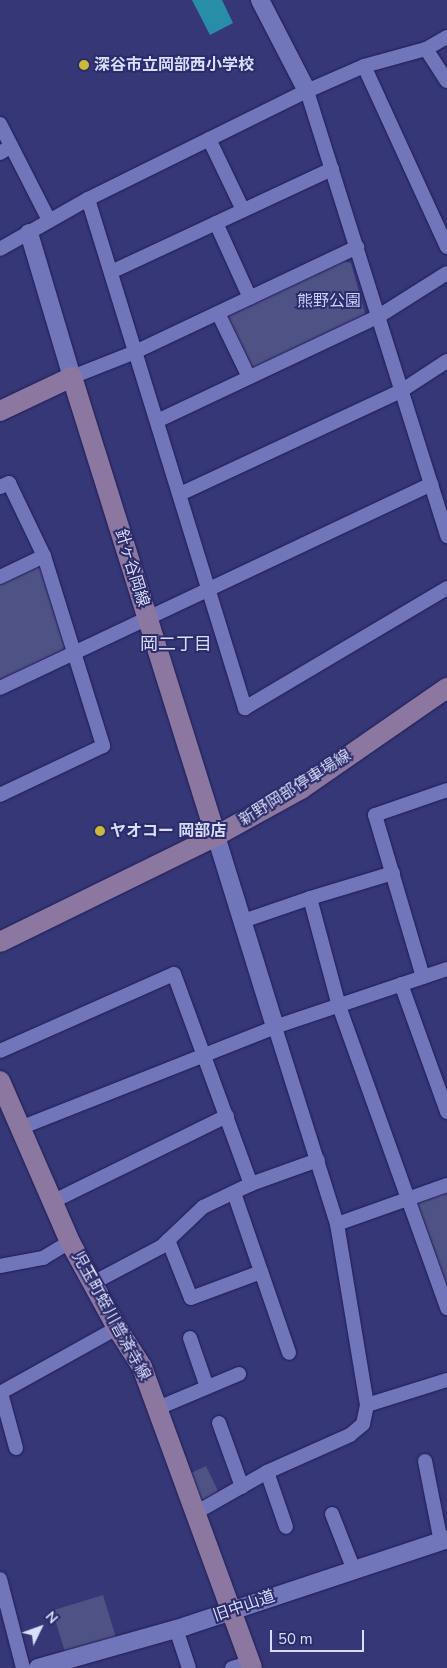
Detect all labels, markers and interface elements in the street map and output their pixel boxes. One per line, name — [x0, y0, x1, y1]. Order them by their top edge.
place label: 深谷市立岡部西小学校 — [94, 55, 254, 75]
marker: 深谷市立岡部西小学校 — [78, 59, 90, 71]
park label: 熊野公園 — [297, 291, 361, 311]
street label: 針ヶ谷岡線 — [111, 527, 153, 609]
district label: 岡二丁目 — [140, 633, 212, 655]
street label: 新野岡部停車場線 — [236, 746, 354, 830]
place label: ヤオコー 岡部店 — [110, 821, 226, 841]
marker: ヤオコー 岡部店 — [94, 825, 106, 837]
street label: 児玉町蛭川普済寺線 — [68, 1248, 154, 1384]
street label: 旧中山道 — [211, 1587, 277, 1625]
north arrow — [15, 1603, 65, 1653]
text: N — [41, 1607, 62, 1628]
scale bar — [272, 1620, 366, 1652]
text: 50 m — [278, 1629, 313, 1649]

